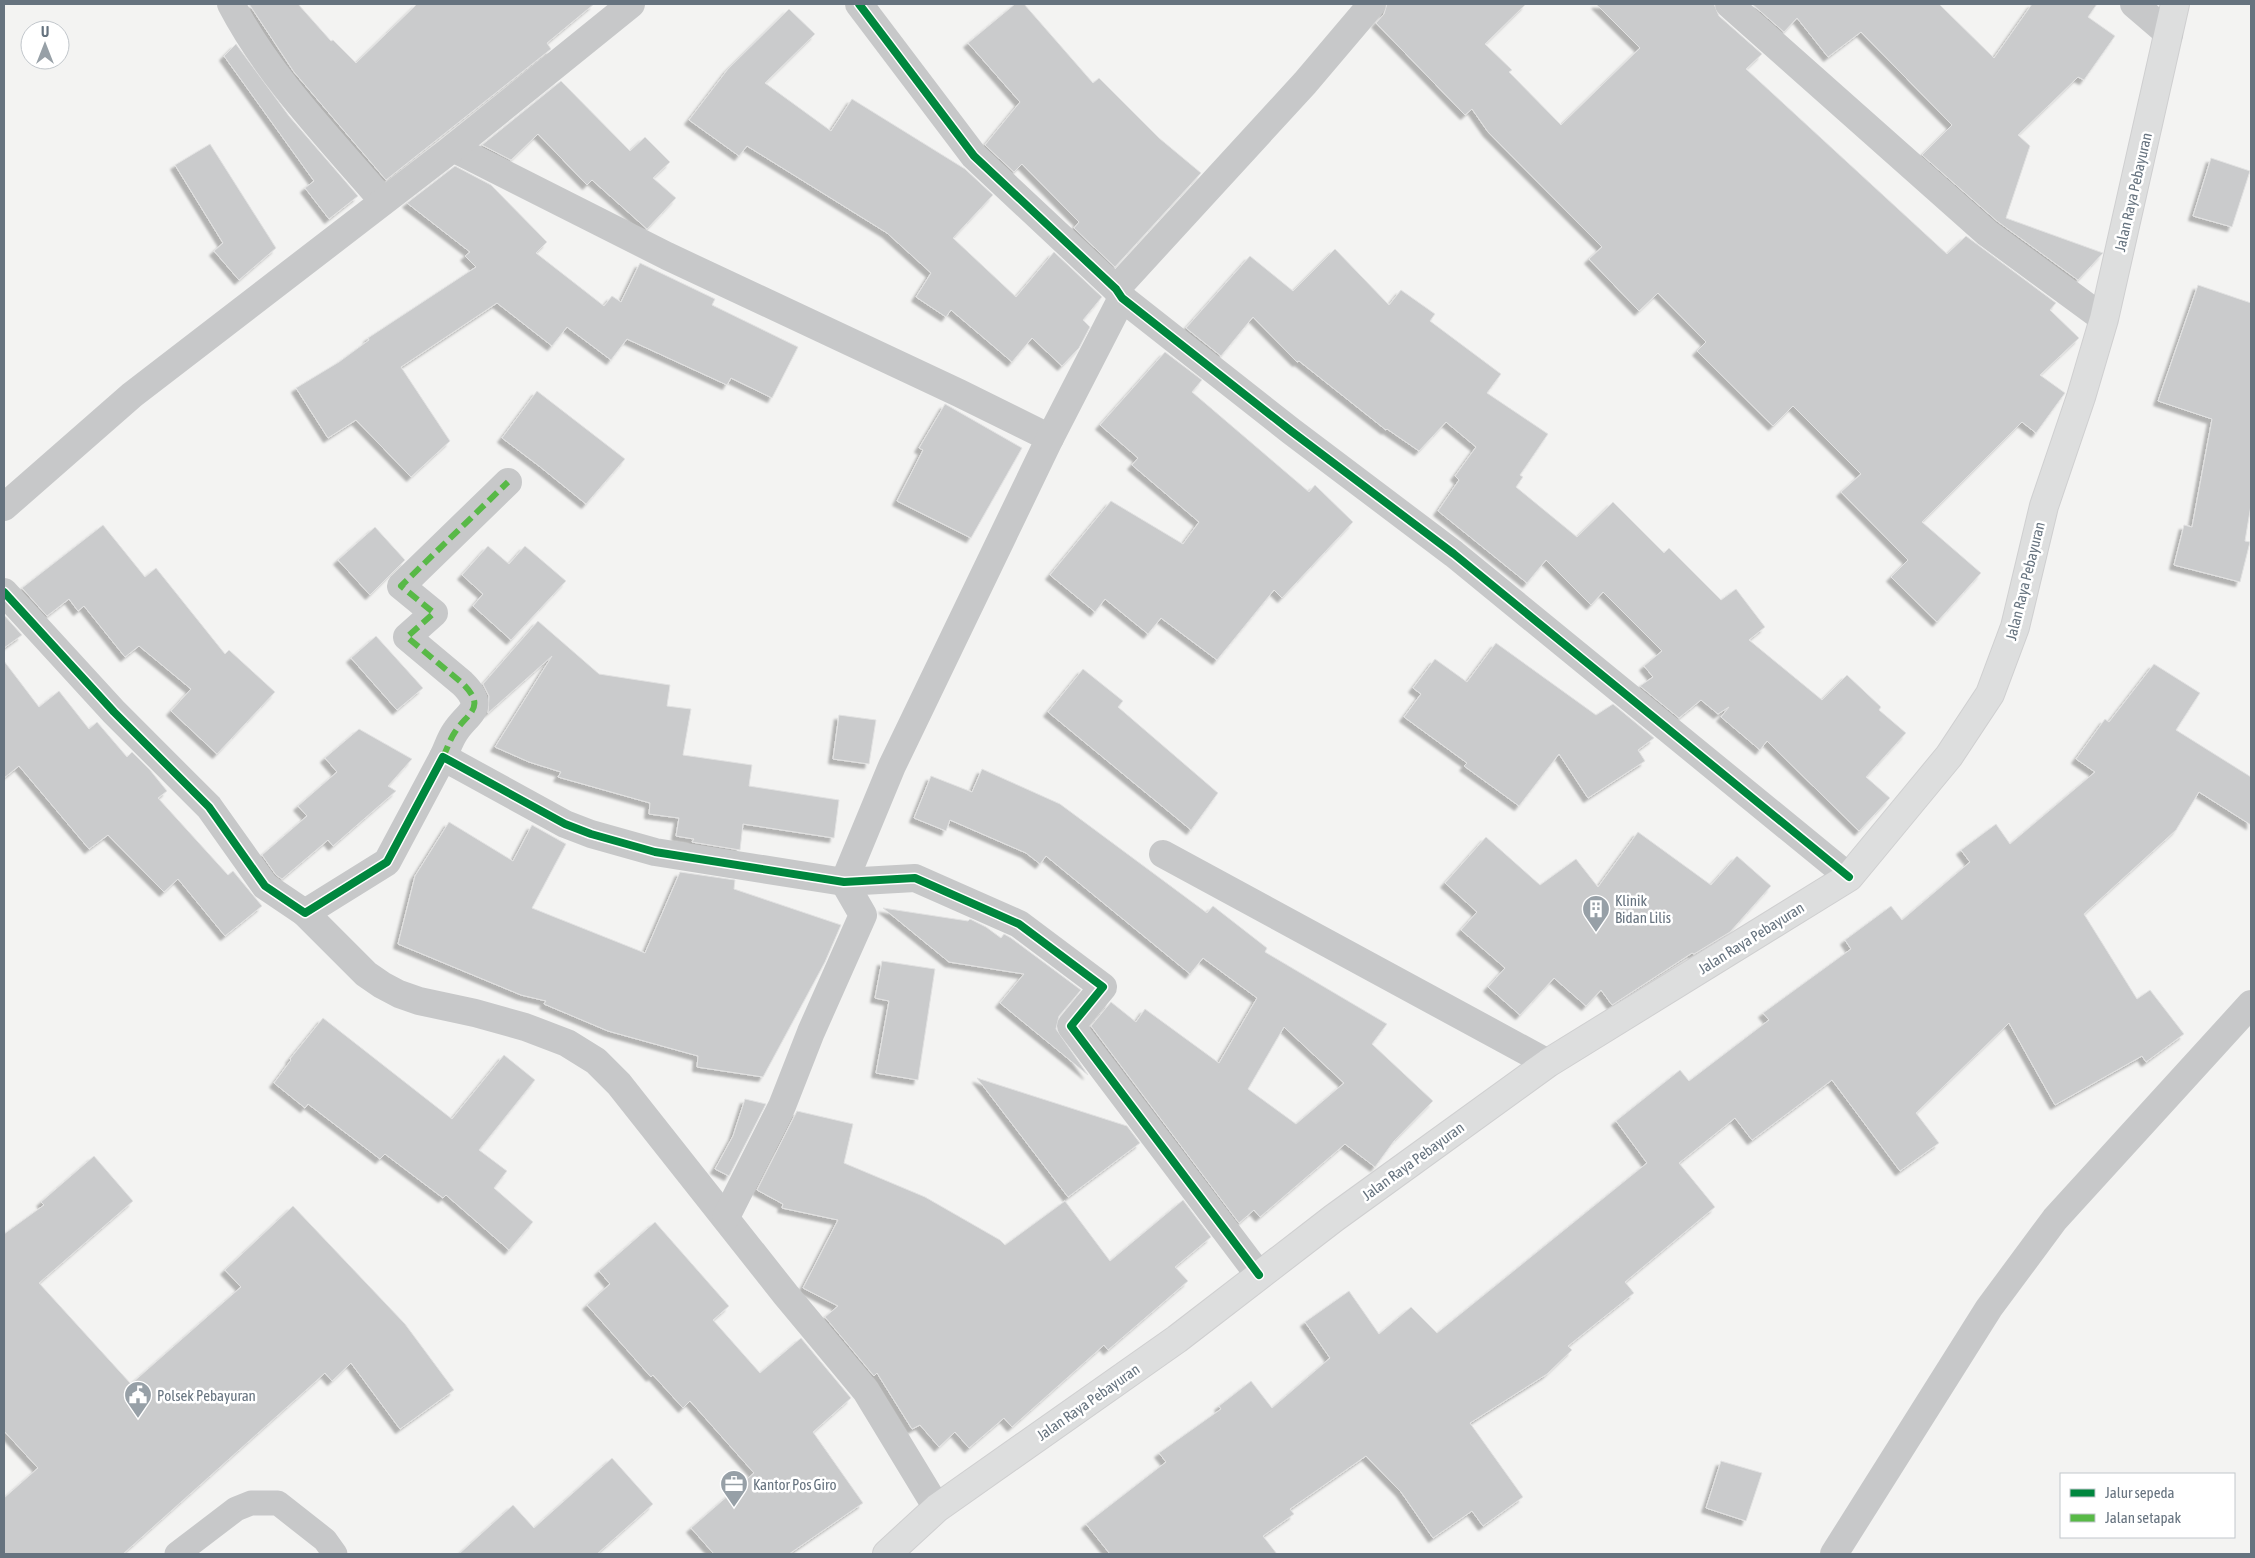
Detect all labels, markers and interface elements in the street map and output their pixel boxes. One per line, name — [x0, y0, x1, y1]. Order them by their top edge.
north arrow — [20, 20, 70, 70]
text: U — [41, 24, 49, 40]
street label: Jalan Raya Pebayuran — [2111, 131, 2155, 253]
street label: Jalan Raya Pebayuran — [2002, 520, 2048, 642]
place label: Klinik Bidan Lilis — [1615, 892, 1671, 926]
building icon: Klinik Bidan Lilis — [1581, 894, 1611, 933]
street label: Jalan Raya Pebayuran — [1695, 899, 1807, 977]
street label: Jalan Raya Pebayuran — [1359, 1118, 1467, 1204]
street label: Jalan Raya Pebayuran — [1033, 1360, 1143, 1444]
public building icon: Polsek Pebayuran — [123, 1380, 153, 1419]
place label: Polsek Pebayuran — [157, 1387, 256, 1404]
office icon: Kantor Pos Giro — [719, 1469, 749, 1508]
legend — [2060, 1473, 2235, 1538]
place label: Kantor Pos Giro — [753, 1476, 836, 1493]
text: Jalur sepeda — [2105, 1484, 2175, 1501]
text: Jalan setapak — [2105, 1509, 2182, 1526]

